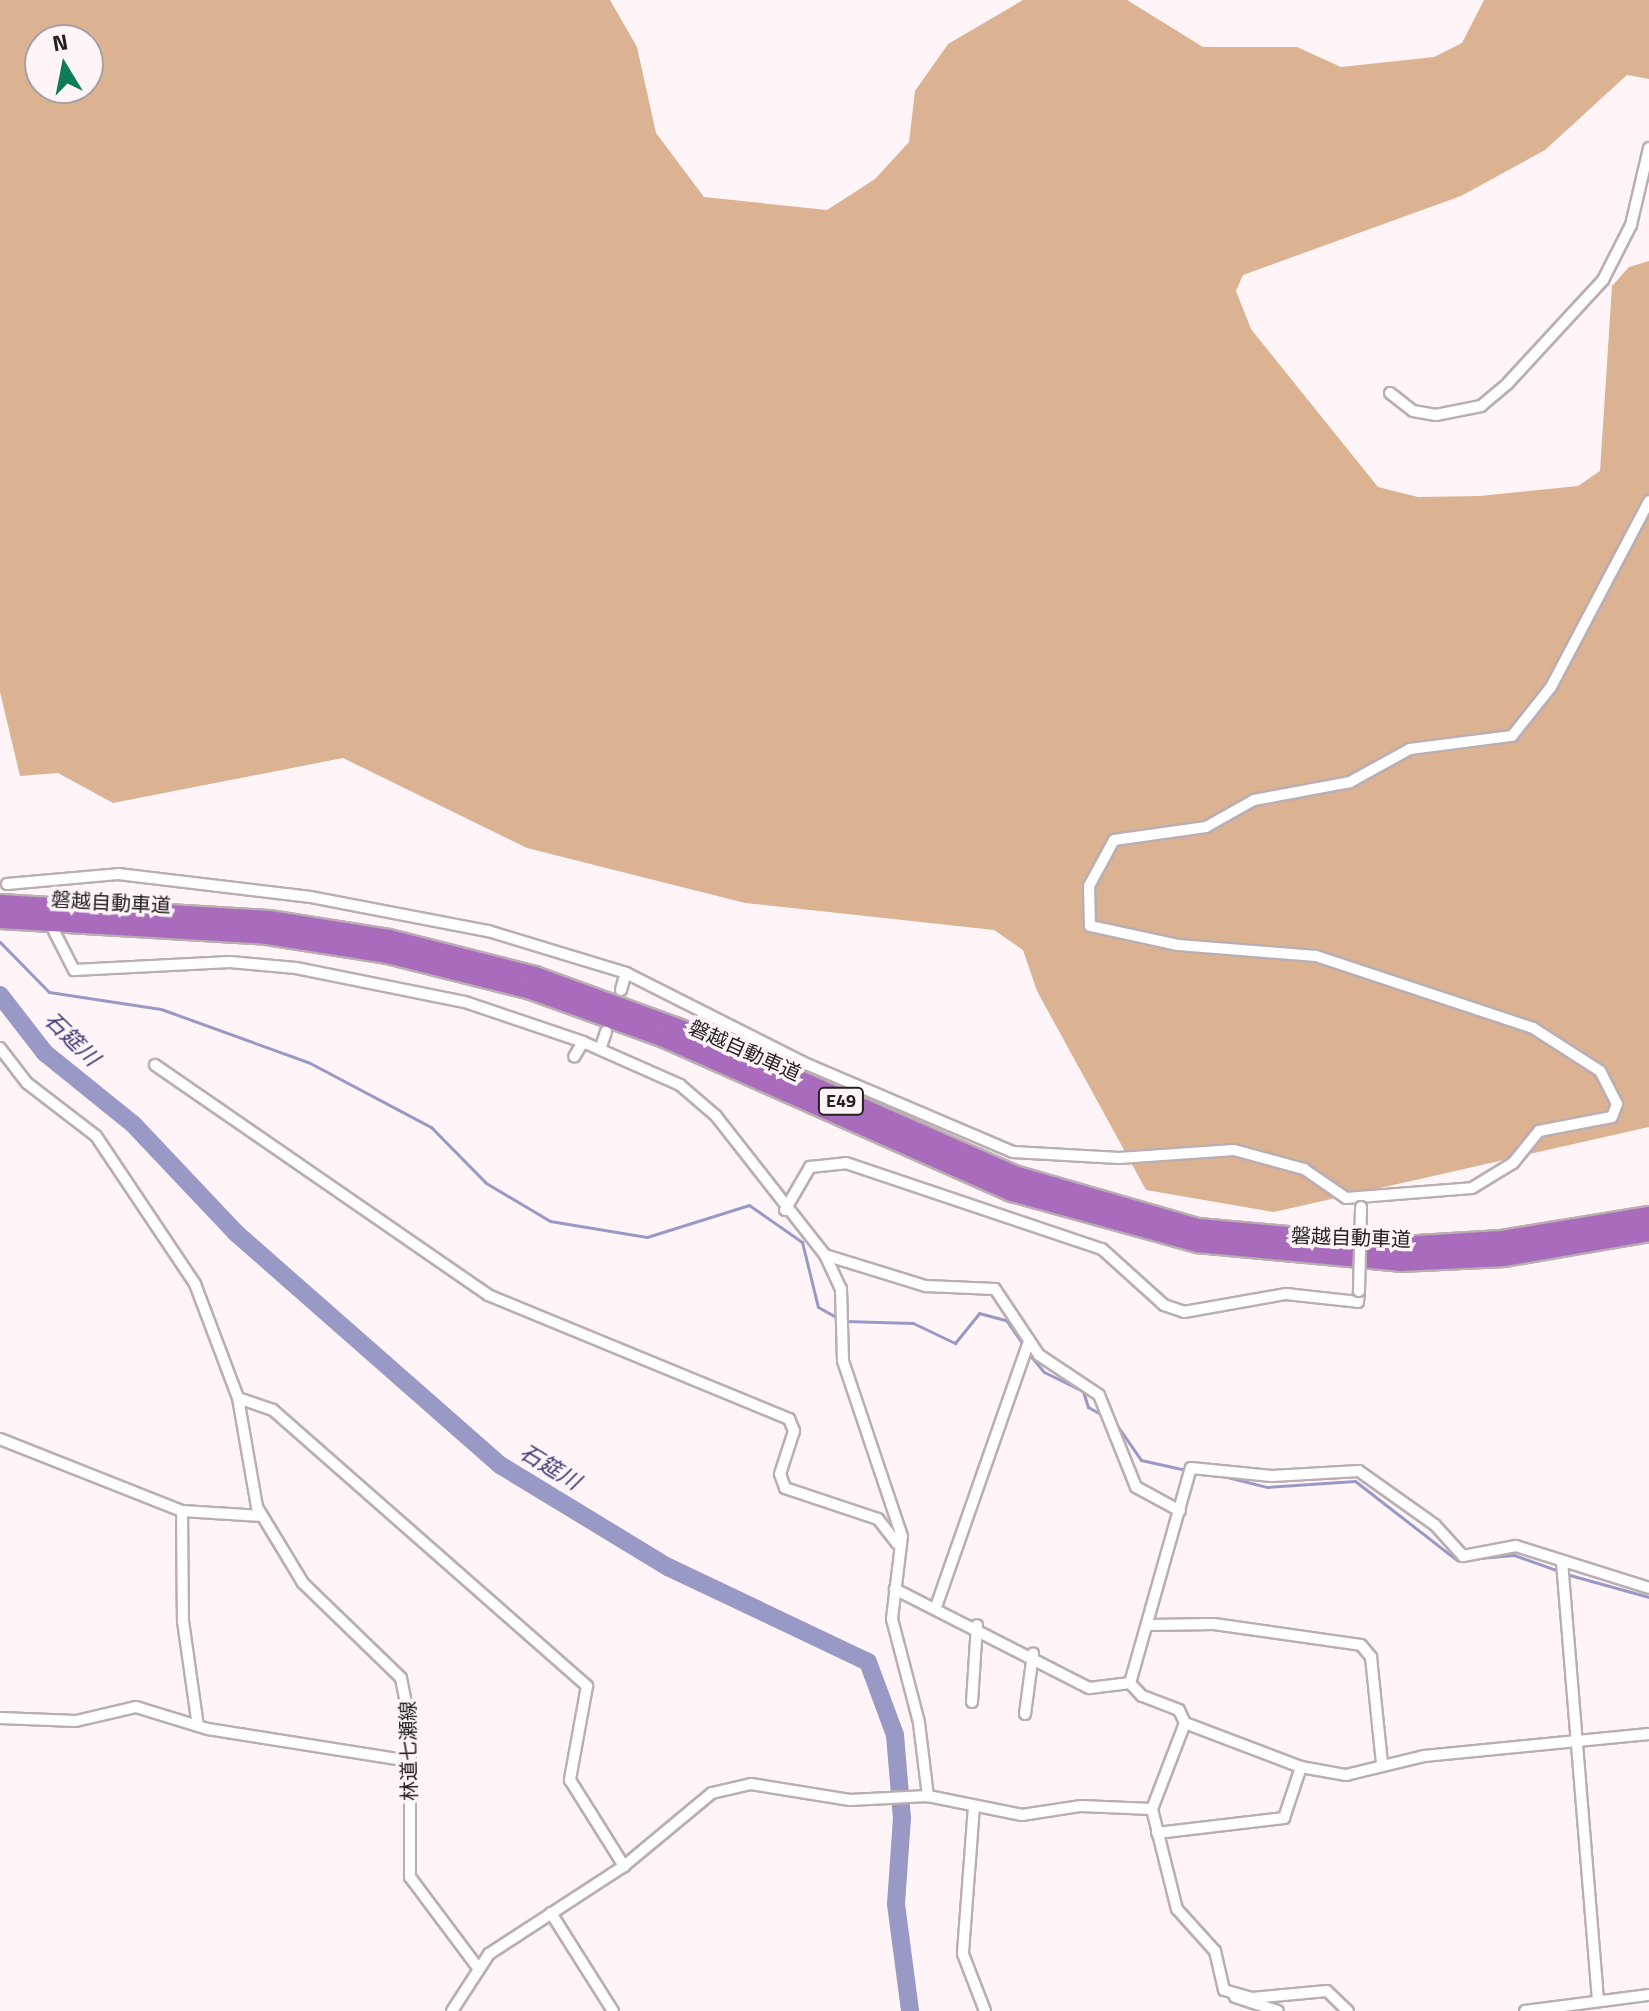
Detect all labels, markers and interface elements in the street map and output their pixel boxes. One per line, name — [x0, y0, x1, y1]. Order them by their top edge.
north arrow — [24, 24, 104, 104]
text: N — [50, 24, 71, 60]
street label: 磐越自動車道 — [50, 887, 172, 917]
water label: 石筵川 — [39, 1007, 105, 1071]
street label: 磐越自動車道 — [685, 1015, 805, 1085]
road number: E49 — [817, 1087, 865, 1115]
street label: 磐越自動車道 — [1291, 1223, 1411, 1251]
water label: 石筵川 — [515, 1439, 585, 1495]
street label: 林道七瀬線 — [395, 1701, 421, 1801]

